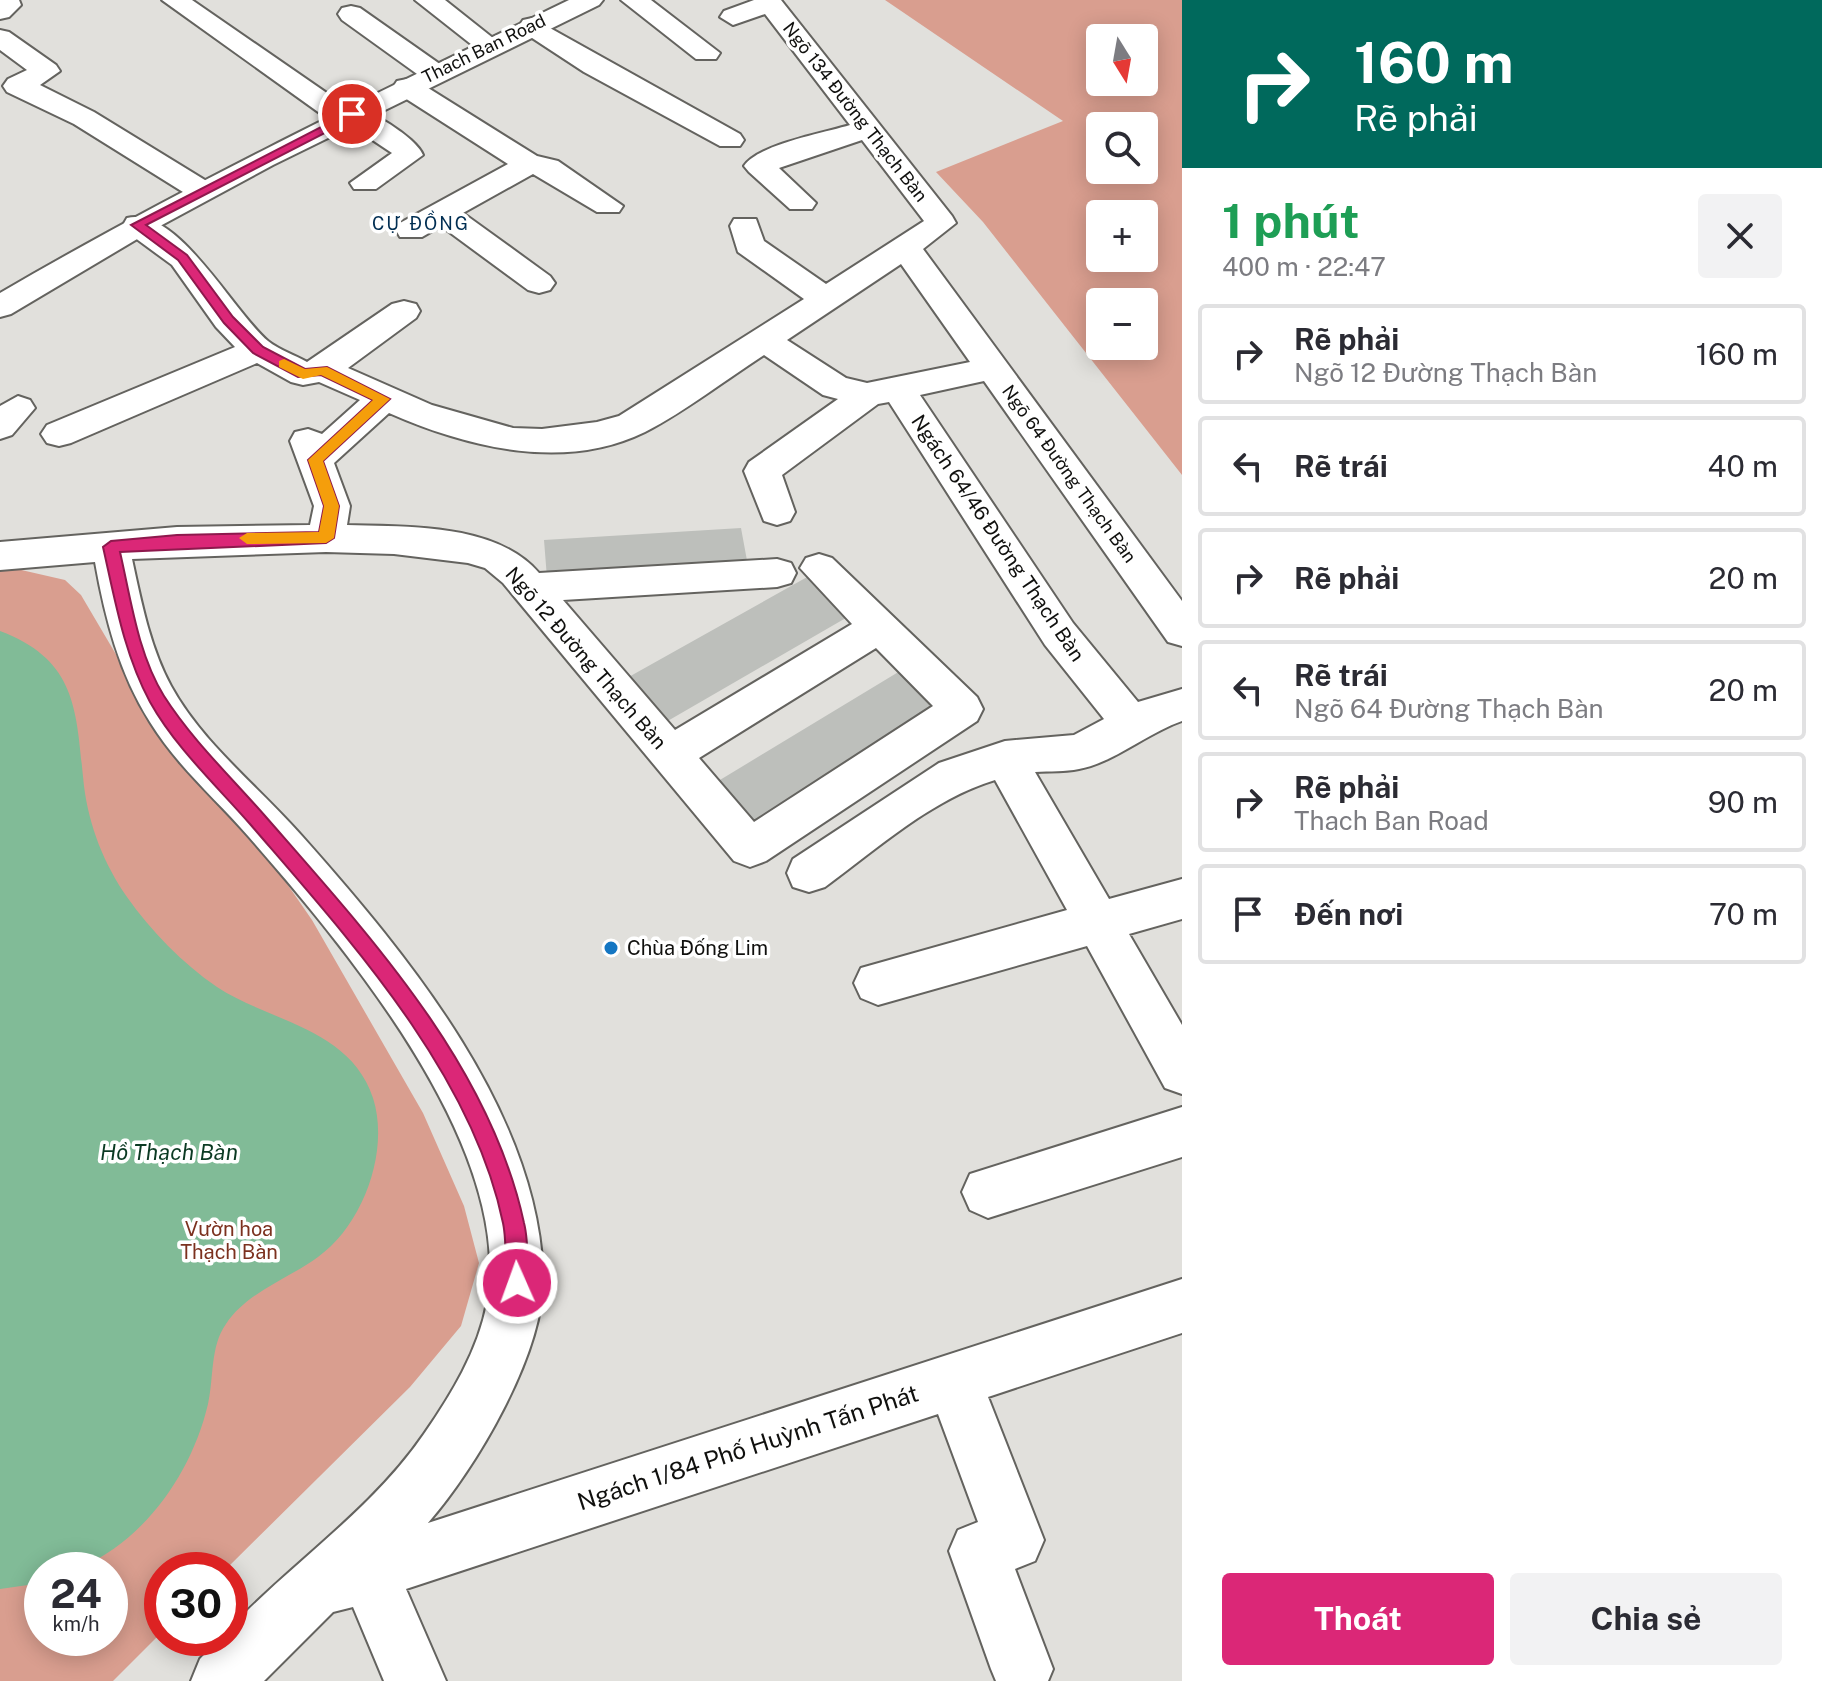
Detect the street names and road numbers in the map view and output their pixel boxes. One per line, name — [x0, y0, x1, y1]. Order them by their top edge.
street label: Thach Ban Road — [419, 10, 549, 88]
street label: Ngõ 134 Đường Thạch Bàn — [779, 18, 932, 206]
street label: Ngõ 64 Đường Thạch Bàn — [998, 381, 1141, 567]
street label: Ngách 64/46 Đường Thạch Bàn — [906, 410, 1090, 666]
street label: Ngõ 12 Đường Thạch Bàn — [500, 562, 672, 754]
street label: Ngách 1/84 Phố Huỳnh Tấn Phát — [574, 1379, 922, 1516]

